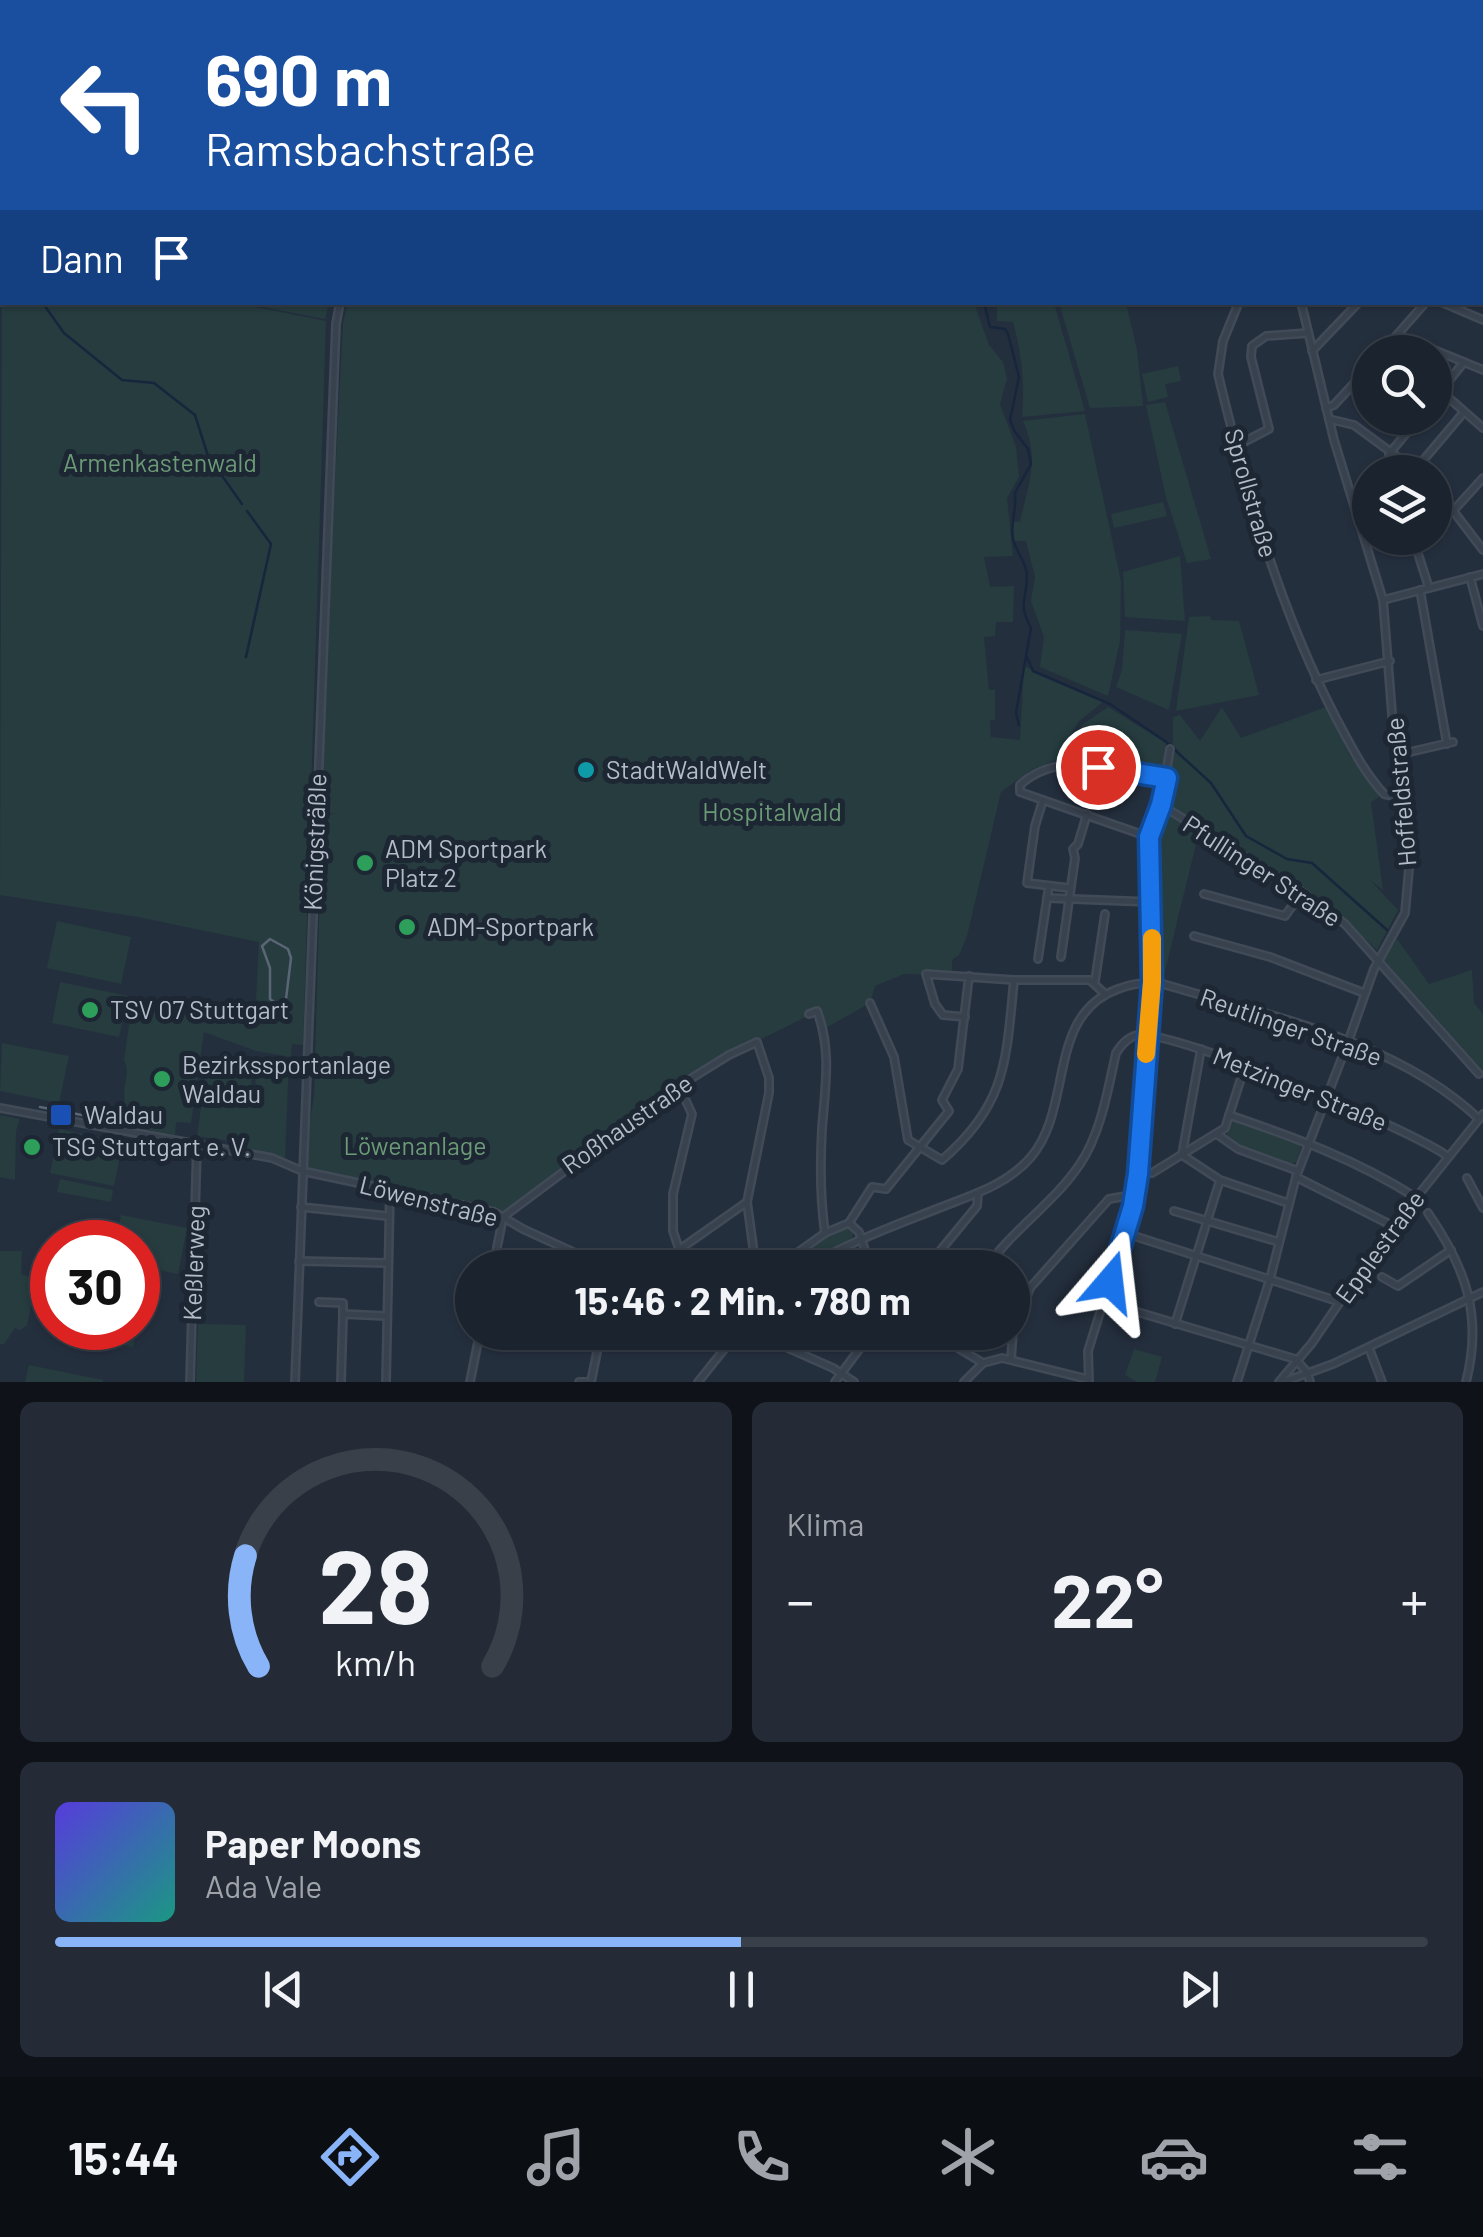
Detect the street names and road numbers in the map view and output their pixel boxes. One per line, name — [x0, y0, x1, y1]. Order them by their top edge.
street label: Sprollstraße — [1219, 425, 1285, 561]
street label: Hoffeldstraße — [1379, 716, 1421, 868]
street label: Königsträßle — [297, 773, 331, 911]
street label: Pfullinger Straße — [1178, 808, 1347, 932]
street label: Reutlinger Straße — [1197, 981, 1386, 1071]
street label: Metzinger Straße — [1209, 1040, 1392, 1137]
street label: Roßhaustraße — [555, 1067, 698, 1179]
street label: Löwenstraße — [357, 1168, 502, 1232]
street label: Epplestraße — [1328, 1184, 1430, 1309]
street label: Keßlerweg — [176, 1205, 210, 1321]

